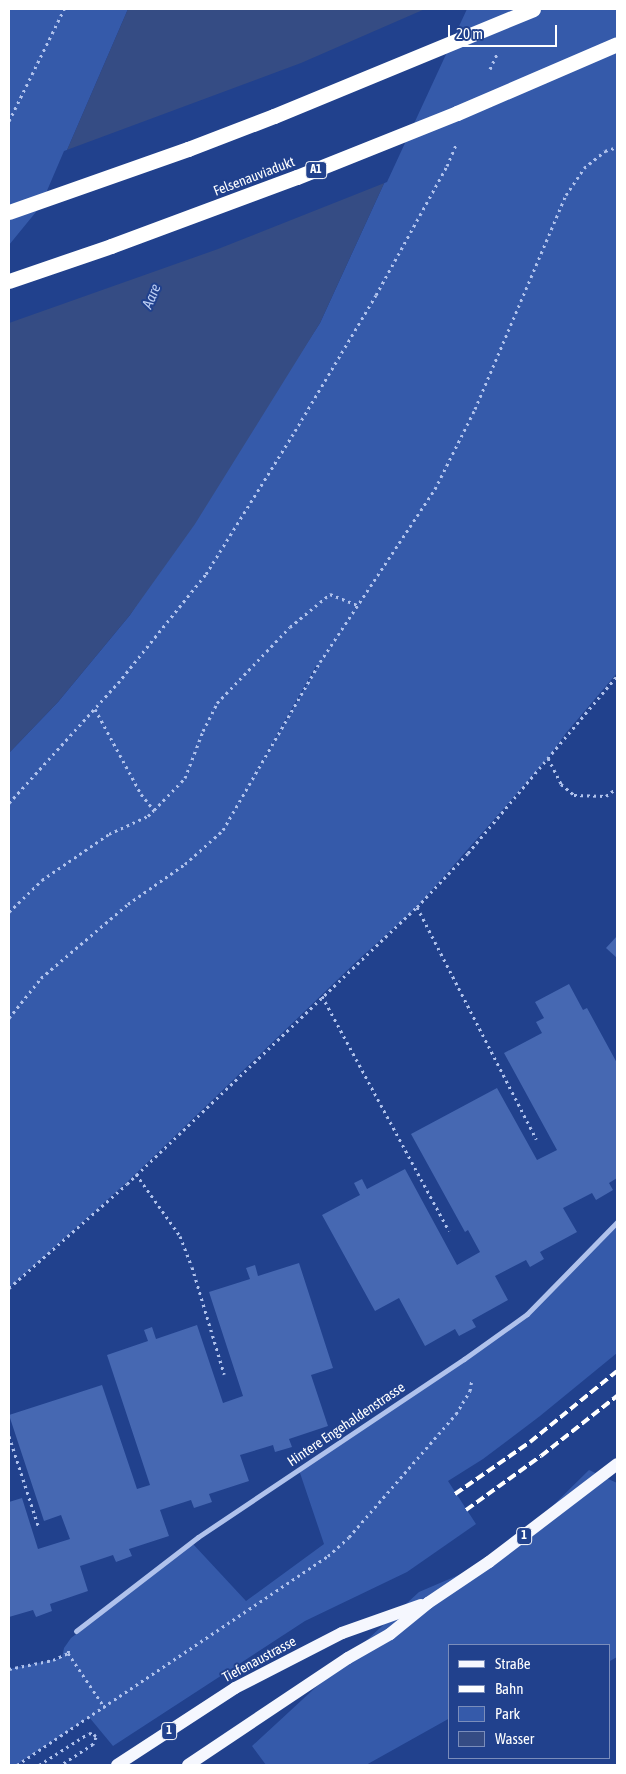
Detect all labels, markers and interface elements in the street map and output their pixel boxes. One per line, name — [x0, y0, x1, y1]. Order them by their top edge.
scale bar — [451, 15, 560, 47]
text: 20 m — [456, 25, 483, 42]
street label: Felsenauviadukt — [211, 153, 297, 199]
road number: A1 — [305, 160, 327, 180]
water label: Aare — [138, 281, 164, 311]
street label: Hintere Engehaldenstrasse — [284, 1378, 408, 1470]
road number: 1 — [515, 1526, 533, 1545]
street label: Tiefenaustrasse — [219, 1632, 299, 1686]
legend — [448, 1644, 611, 1759]
text: Straße — [495, 1655, 531, 1672]
text: Bahn — [495, 1680, 524, 1697]
text: Park — [495, 1705, 520, 1722]
road number: 1 — [160, 1722, 178, 1740]
text: Wasser — [495, 1730, 534, 1747]

